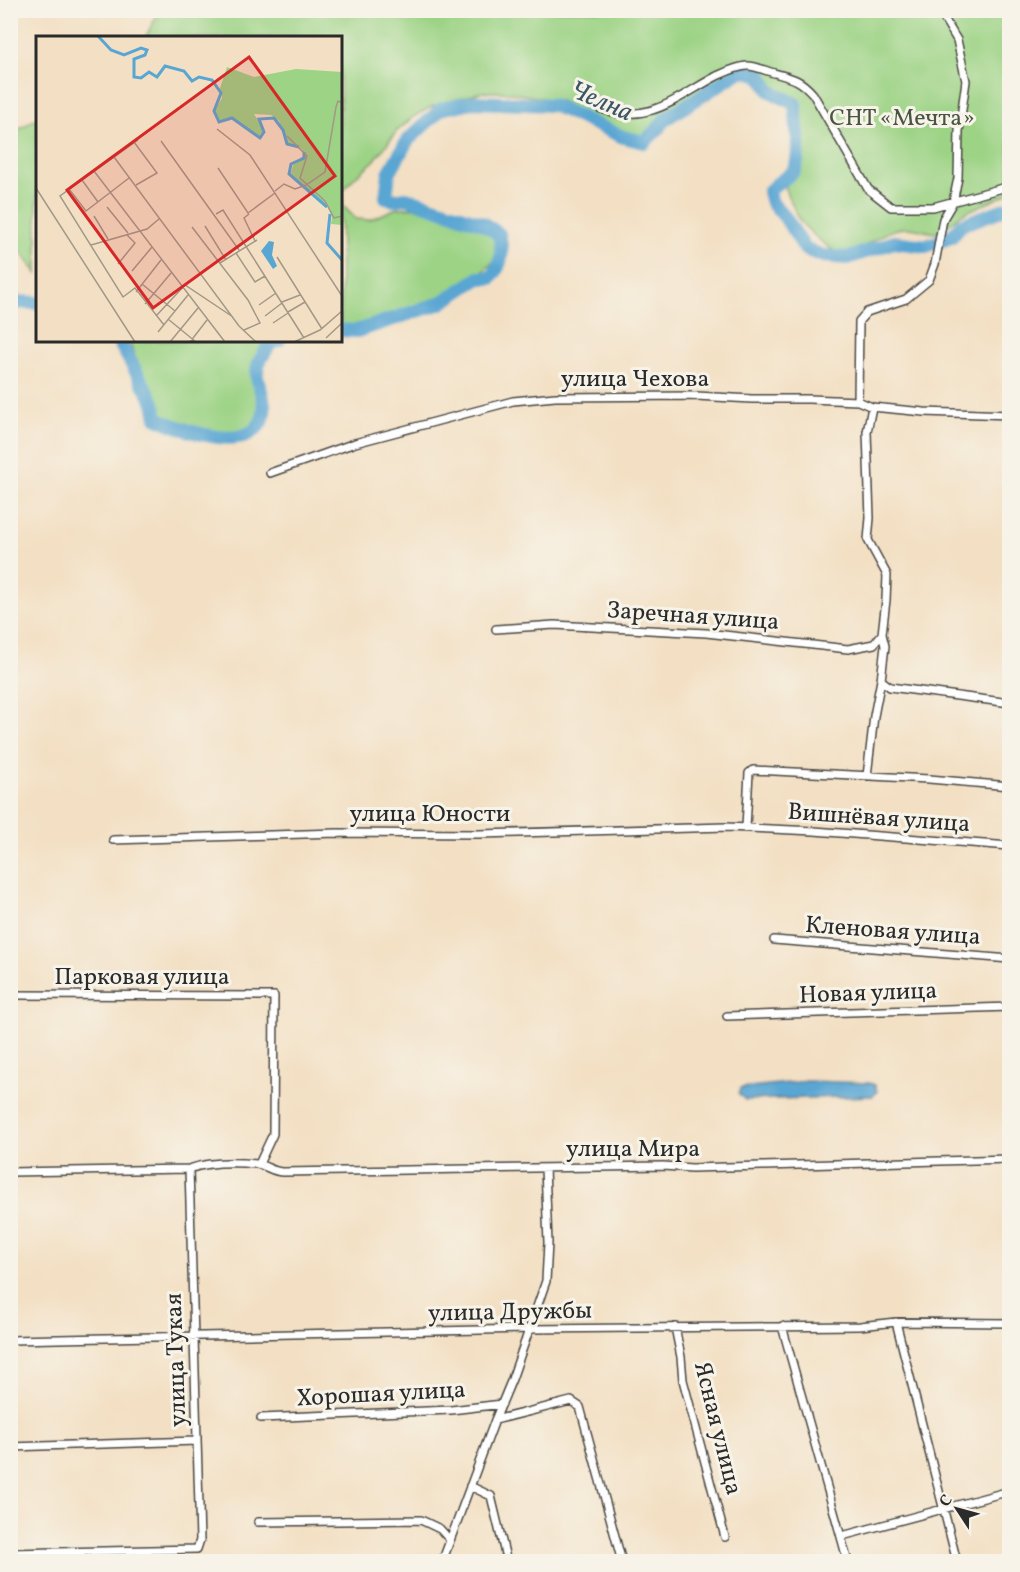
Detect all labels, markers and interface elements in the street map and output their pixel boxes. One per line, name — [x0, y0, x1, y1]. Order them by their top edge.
inset map — [36, 36, 342, 342]
water label: Челна — [564, 73, 638, 131]
park label: СНТ «Мечта» — [829, 102, 975, 136]
street label: улица Чехова — [561, 363, 709, 397]
street label: Заречная улица — [605, 594, 780, 640]
street label: Вишнёвая улица — [786, 796, 971, 842]
street label: улица Юности — [350, 798, 510, 832]
street label: Кленовая улица — [804, 909, 982, 955]
street label: Парковая улица — [54, 961, 230, 995]
street label: Новая улица — [798, 975, 938, 1013]
street label: улица Мира — [566, 1133, 700, 1167]
street label: улица Тукая — [158, 1292, 196, 1427]
street label: улица Дружбы — [428, 1295, 592, 1331]
street label: Ясная улица — [684, 1358, 750, 1499]
street label: Хорошая улица — [296, 1374, 467, 1416]
north arrow — [927, 1479, 987, 1539]
text: С — [935, 1491, 958, 1512]

